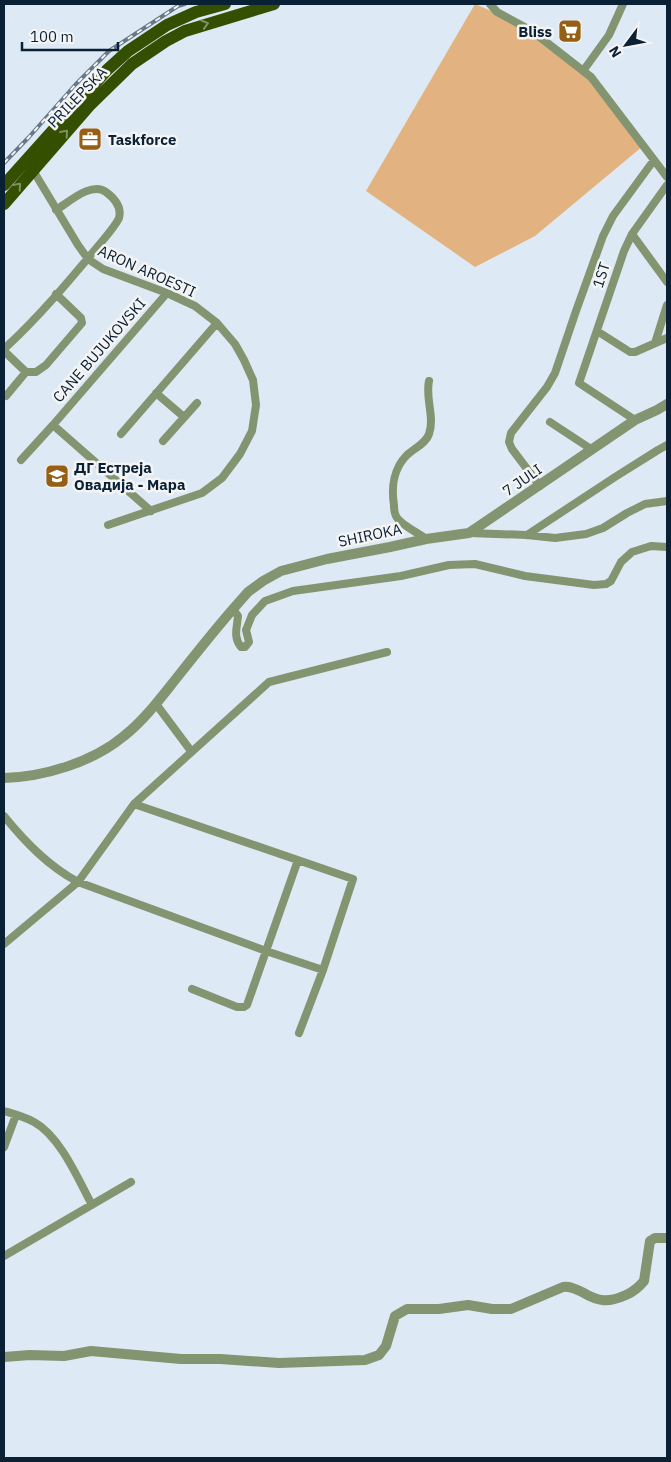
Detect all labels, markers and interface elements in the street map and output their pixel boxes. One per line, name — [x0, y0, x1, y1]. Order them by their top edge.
supermarket icon: Bliss — [557, 18, 583, 44]
scale bar — [22, 20, 119, 52]
one-way arrow — [201, 20, 209, 30]
north arrow — [601, 20, 651, 70]
place label: Bliss — [518, 22, 552, 41]
text: 100 m — [30, 27, 74, 46]
text: N — [605, 43, 625, 61]
street label: PRILEPSKA — [43, 62, 111, 132]
office icon: Taskforce — [77, 126, 103, 152]
one-way arrow — [59, 129, 68, 138]
place label: Taskforce — [108, 130, 176, 149]
one-way arrow — [12, 183, 21, 192]
street label: ARON AROESTI — [95, 241, 199, 301]
street label: 1ST — [588, 259, 614, 290]
street label: CANE BUJUKOVSKI — [48, 294, 150, 406]
place label: ДГ Естреја Овадија - Мара — [74, 458, 186, 494]
street label: 7 JULI — [499, 460, 545, 500]
school or university icon: ДГ Естреја Овадија - Мара — [44, 463, 70, 489]
street label: SHIROKA — [336, 519, 404, 551]

